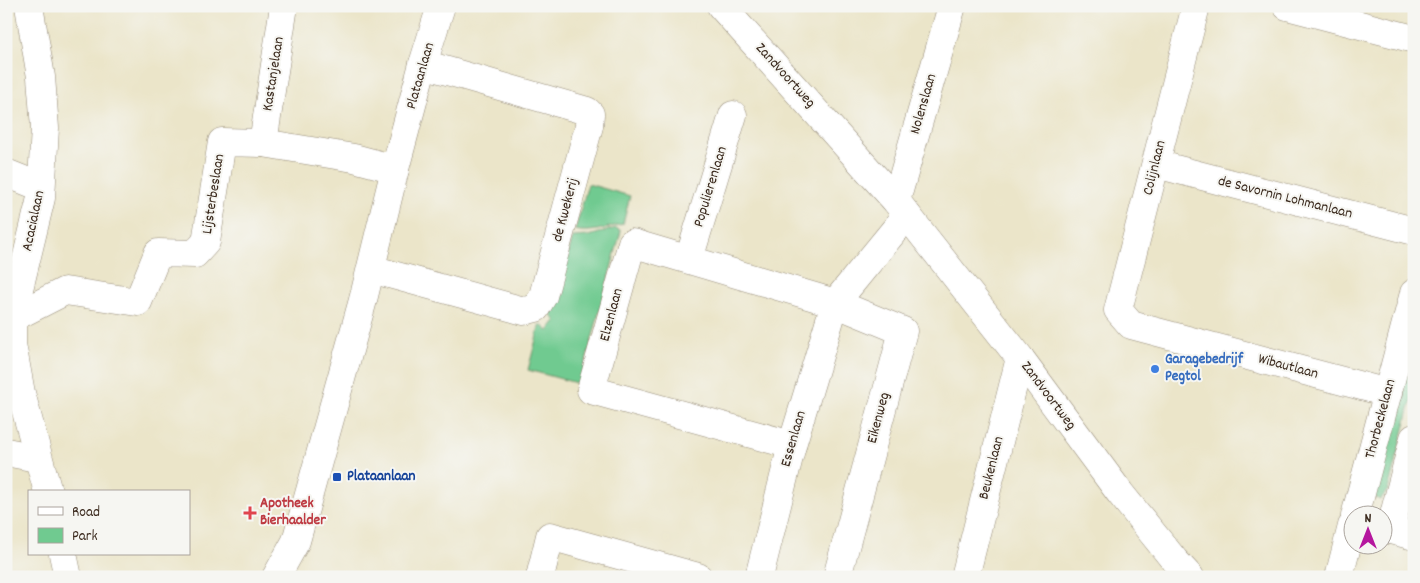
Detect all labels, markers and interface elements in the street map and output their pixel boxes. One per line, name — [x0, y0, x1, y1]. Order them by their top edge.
street label: Kastanjelaan — [257, 35, 291, 113]
street label: Zandvoortweg — [750, 38, 820, 114]
street label: Plataanlaan — [401, 40, 441, 112]
street label: Nolenslaan — [905, 71, 943, 137]
street label: Colijnlaan — [1138, 138, 1172, 198]
street label: Populierenlaan — [688, 144, 734, 230]
street label: Lijsterbeslaan — [197, 152, 231, 236]
street label: de Savornin Lohmanlaan — [1215, 171, 1355, 225]
street label: de Kwekerij — [547, 176, 585, 244]
street label: Acacialaan — [17, 189, 51, 253]
street label: Elzenlaan — [594, 286, 630, 344]
street label: Wibautlaan — [1255, 348, 1321, 386]
place label: Garagebedrijf Pegtol — [1165, 349, 1244, 388]
street label: Zandvoortweg — [1015, 357, 1081, 435]
marker: Garagebedrijf Pegtol — [1149, 363, 1161, 375]
street label: Thorbeckelaan — [1360, 377, 1402, 461]
street label: Eikenweg — [862, 390, 896, 446]
street label: Essenlaan — [775, 408, 813, 470]
street label: Beukenlaan — [974, 434, 1010, 502]
place label: Plataanlaan — [347, 466, 416, 488]
marker: Plataanlaan — [331, 471, 343, 483]
legend — [28, 490, 190, 556]
place label: Apotheek Bierhaalder — [260, 493, 326, 532]
text: Road — [72, 502, 100, 524]
north arrow — [1342, 506, 1392, 556]
marker: Apotheek Bierhaalder — [244, 507, 256, 519]
text: N — [1365, 509, 1372, 529]
text: Park — [72, 526, 98, 548]

